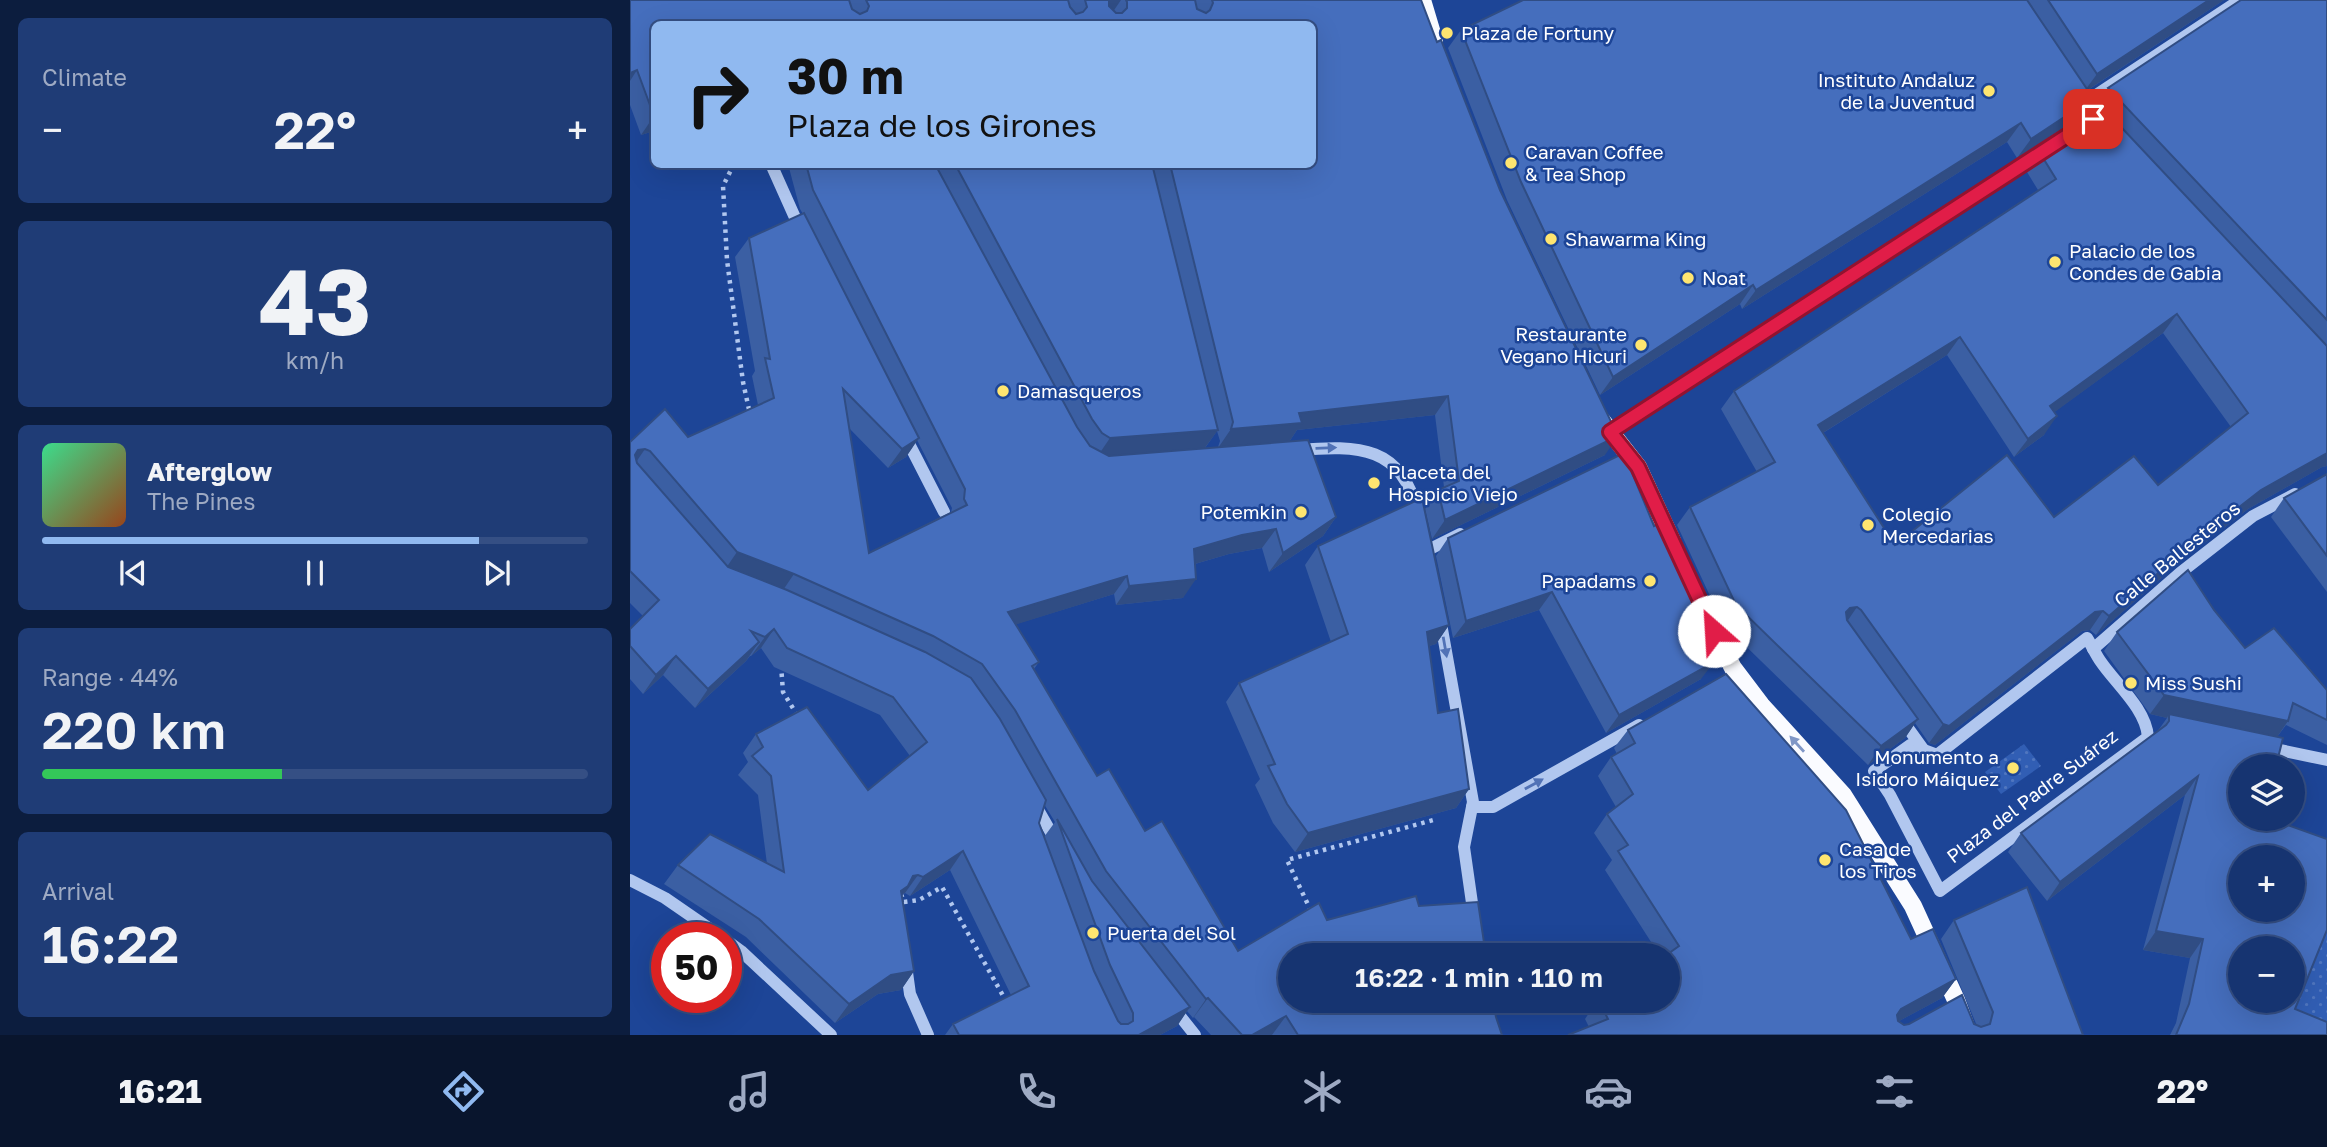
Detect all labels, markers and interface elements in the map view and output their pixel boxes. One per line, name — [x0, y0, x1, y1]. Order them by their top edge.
place label: Plaza de Fortuny — [1461, 21, 1615, 44]
marker: Plaza de Fortuny — [1439, 25, 1455, 41]
text: 30 m — [787, 46, 904, 105]
icon: right — [672, 49, 763, 140]
text: Climate — [42, 63, 127, 91]
place label: Instituto Andaluz de la Juventud — [1818, 68, 1975, 113]
marker: Instituto Andaluz de la Juventud — [1981, 83, 1997, 99]
pin — [2063, 89, 2123, 149]
text: 22° — [274, 98, 356, 160]
icon: arrive — [2074, 100, 2112, 138]
text: Plaza de los Girones — [787, 106, 1097, 144]
text: − — [42, 107, 63, 152]
text: + — [567, 107, 588, 152]
place label: Caravan Coffee & Tea Shop — [1525, 140, 1664, 185]
marker: Caravan Coffee & Tea Shop — [1503, 155, 1519, 171]
place label: Shawarma King — [1565, 227, 1706, 250]
marker: Shawarma King — [1543, 231, 1559, 247]
place label: Palacio de los Condes de Gabia — [2069, 239, 2222, 284]
text: 43 — [259, 246, 371, 355]
marker: Palacio de los Condes de Gabia — [2047, 254, 2063, 270]
place label: Noat — [1702, 266, 1746, 289]
marker: Noat — [1680, 270, 1696, 286]
place label: Restaurante Vegano Hicuri — [1500, 322, 1627, 367]
marker: Restaurante Vegano Hicuri — [1633, 337, 1649, 353]
text: km/h — [286, 346, 344, 374]
place label: Damasqueros — [1017, 379, 1142, 402]
marker: Damasqueros — [995, 383, 1011, 399]
one-way arrow — [1315, 443, 1337, 454]
text: Afterglow — [147, 456, 272, 487]
place label: Placeta del Hospicio Viejo — [1388, 460, 1518, 505]
marker: Placeta del Hospicio Viejo — [1366, 475, 1382, 491]
text: The Pines — [147, 487, 255, 515]
street label: Calle Ballesteros — [2109, 496, 2244, 611]
place label: Potemkin — [1200, 500, 1287, 523]
place label: Colegio Mercedarias — [1882, 502, 1994, 547]
marker: Potemkin — [1293, 504, 1309, 520]
marker: Colegio Mercedarias — [1860, 517, 1876, 533]
icon: previous — [114, 554, 152, 592]
icon: pause — [296, 554, 334, 592]
icon: next — [478, 554, 516, 592]
place label: Papadams — [1541, 569, 1636, 592]
marker: Papadams — [1642, 573, 1658, 589]
position arrow — [1677, 594, 1751, 668]
one-way arrow — [1440, 636, 1451, 658]
text: Range · 44% — [42, 663, 178, 691]
place label: Miss Sushi — [2145, 671, 2242, 694]
marker: Miss Sushi — [2123, 675, 2139, 691]
text: 220 km — [42, 698, 226, 760]
street label: Plaza del Padre Suárez — [1942, 724, 2122, 867]
one-way arrow — [1789, 735, 1805, 753]
place label: Monumento a Isidoro Máiquez — [1855, 745, 1999, 790]
map controls — [2228, 754, 2305, 1013]
button: layers — [2228, 754, 2305, 831]
marker: Monumento a Isidoro Máiquez — [2005, 760, 2021, 776]
one-way arrow — [1525, 778, 1544, 790]
place label: Casa de los Tiros — [1839, 837, 1917, 882]
button: + — [2228, 845, 2305, 922]
marker: Casa de los Tiros — [1817, 852, 1833, 868]
text: Arrival — [42, 877, 114, 905]
text: 16:22 — [42, 912, 179, 974]
place label: Puerta del Sol — [1107, 921, 1236, 944]
speed limit sign: 50 — [651, 922, 742, 1013]
marker: Puerta del Sol — [1085, 925, 1101, 941]
button: − — [2228, 936, 2305, 1013]
text: 16:22 · 1 min · 110 m — [1355, 962, 1603, 993]
icon: directions — [439, 1067, 488, 1116]
icon: music — [725, 1067, 774, 1116]
icon: phone — [1012, 1067, 1061, 1116]
icon: climate — [1298, 1067, 1347, 1116]
icon: car — [1584, 1067, 1633, 1116]
icon: filters — [1870, 1067, 1919, 1116]
text: 16:21 — [119, 1072, 202, 1110]
text: 22° — [2157, 1072, 2208, 1110]

